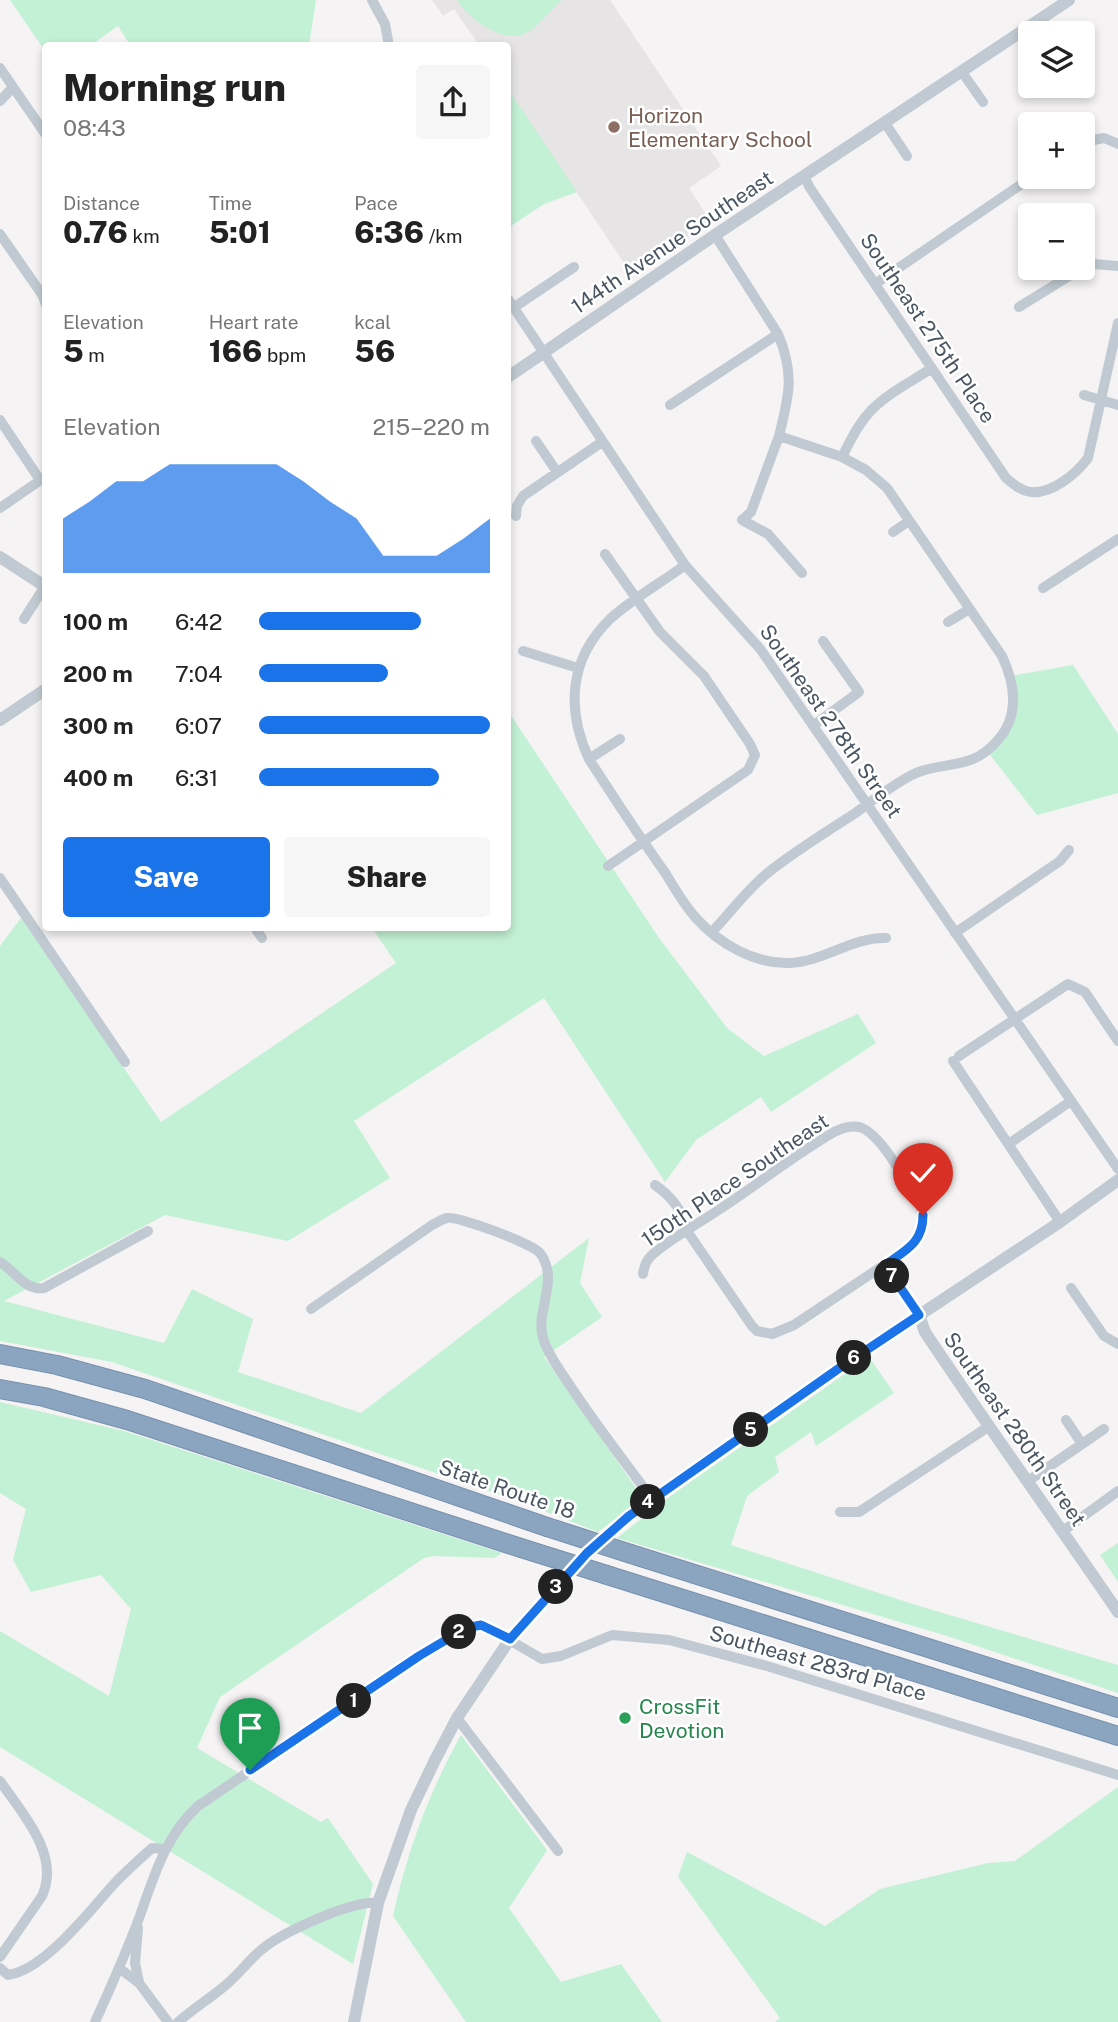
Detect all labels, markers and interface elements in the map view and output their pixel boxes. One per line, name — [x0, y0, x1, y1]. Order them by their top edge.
map controls — [1018, 21, 1095, 280]
button: layers — [1018, 21, 1095, 98]
text: Morning run — [63, 65, 286, 110]
button: share — [416, 65, 490, 139]
place label: Horizon Elementary School — [628, 103, 812, 152]
button: + — [1018, 112, 1095, 189]
text: 08:43 — [63, 114, 126, 141]
marker: Horizon Elementary School — [606, 119, 622, 135]
street label: 144th Avenue Southeast — [567, 165, 777, 319]
text: Distance — [63, 192, 140, 214]
text: Time — [209, 192, 252, 214]
text: Pace — [354, 192, 398, 214]
button: − — [1018, 203, 1095, 280]
text: 0.76 — [63, 214, 128, 250]
text: 5:01 — [209, 214, 271, 250]
text: 6:36 — [354, 214, 424, 250]
text: km — [128, 225, 160, 247]
text: /km — [424, 225, 462, 247]
street label: Southeast 275th Place — [855, 228, 1001, 428]
text: Elevation — [63, 311, 144, 333]
text: Heart rate — [209, 311, 298, 333]
text: kcal — [354, 311, 391, 333]
text: 5 — [63, 333, 84, 369]
text: 166 — [209, 333, 262, 369]
text: 56 — [354, 333, 395, 369]
text: m — [84, 344, 105, 366]
text: bpm — [262, 344, 306, 366]
text: Elevation — [63, 413, 161, 440]
text: 215–220 m — [372, 413, 490, 440]
text: 100 m — [63, 608, 128, 635]
text: 6:42 — [175, 608, 223, 635]
street label: Southeast 278th Street — [755, 619, 907, 823]
text: 200 m — [63, 660, 133, 687]
text: 7:04 — [175, 660, 223, 687]
text: 300 m — [63, 712, 134, 739]
text: 6:07 — [175, 712, 222, 739]
text: 400 m — [63, 764, 133, 791]
text: 6:31 — [175, 764, 218, 791]
button: Save — [63, 837, 270, 917]
button: Share — [284, 837, 490, 917]
street label: 150th Place Southeast — [637, 1108, 833, 1252]
pin — [893, 1143, 953, 1215]
icon: check — [904, 1154, 942, 1192]
pin: 7 — [874, 1258, 910, 1294]
text: 7 — [886, 1264, 897, 1286]
street label: Southeast 280th Street — [939, 1327, 1091, 1531]
pin: 6 — [836, 1340, 872, 1376]
text: 6 — [847, 1346, 860, 1368]
pin: 5 — [734, 1412, 768, 1448]
text: 5 — [744, 1418, 757, 1440]
street label: State Route 18 — [436, 1454, 578, 1524]
pin: 4 — [630, 1484, 666, 1520]
text: 4 — [641, 1490, 654, 1512]
pin: 3 — [538, 1570, 574, 1604]
text: 3 — [549, 1575, 562, 1597]
pin: 2 — [442, 1614, 476, 1650]
text: 2 — [452, 1620, 465, 1642]
street label: Southeast 283rd Place — [707, 1620, 929, 1706]
pin: 1 — [336, 1684, 372, 1718]
text: 1 — [349, 1689, 358, 1711]
place label: CrossFit Devotion — [639, 1694, 724, 1743]
pin — [220, 1698, 280, 1770]
icon: arrive — [231, 1709, 269, 1747]
marker: CrossFit Devotion — [617, 1710, 633, 1726]

